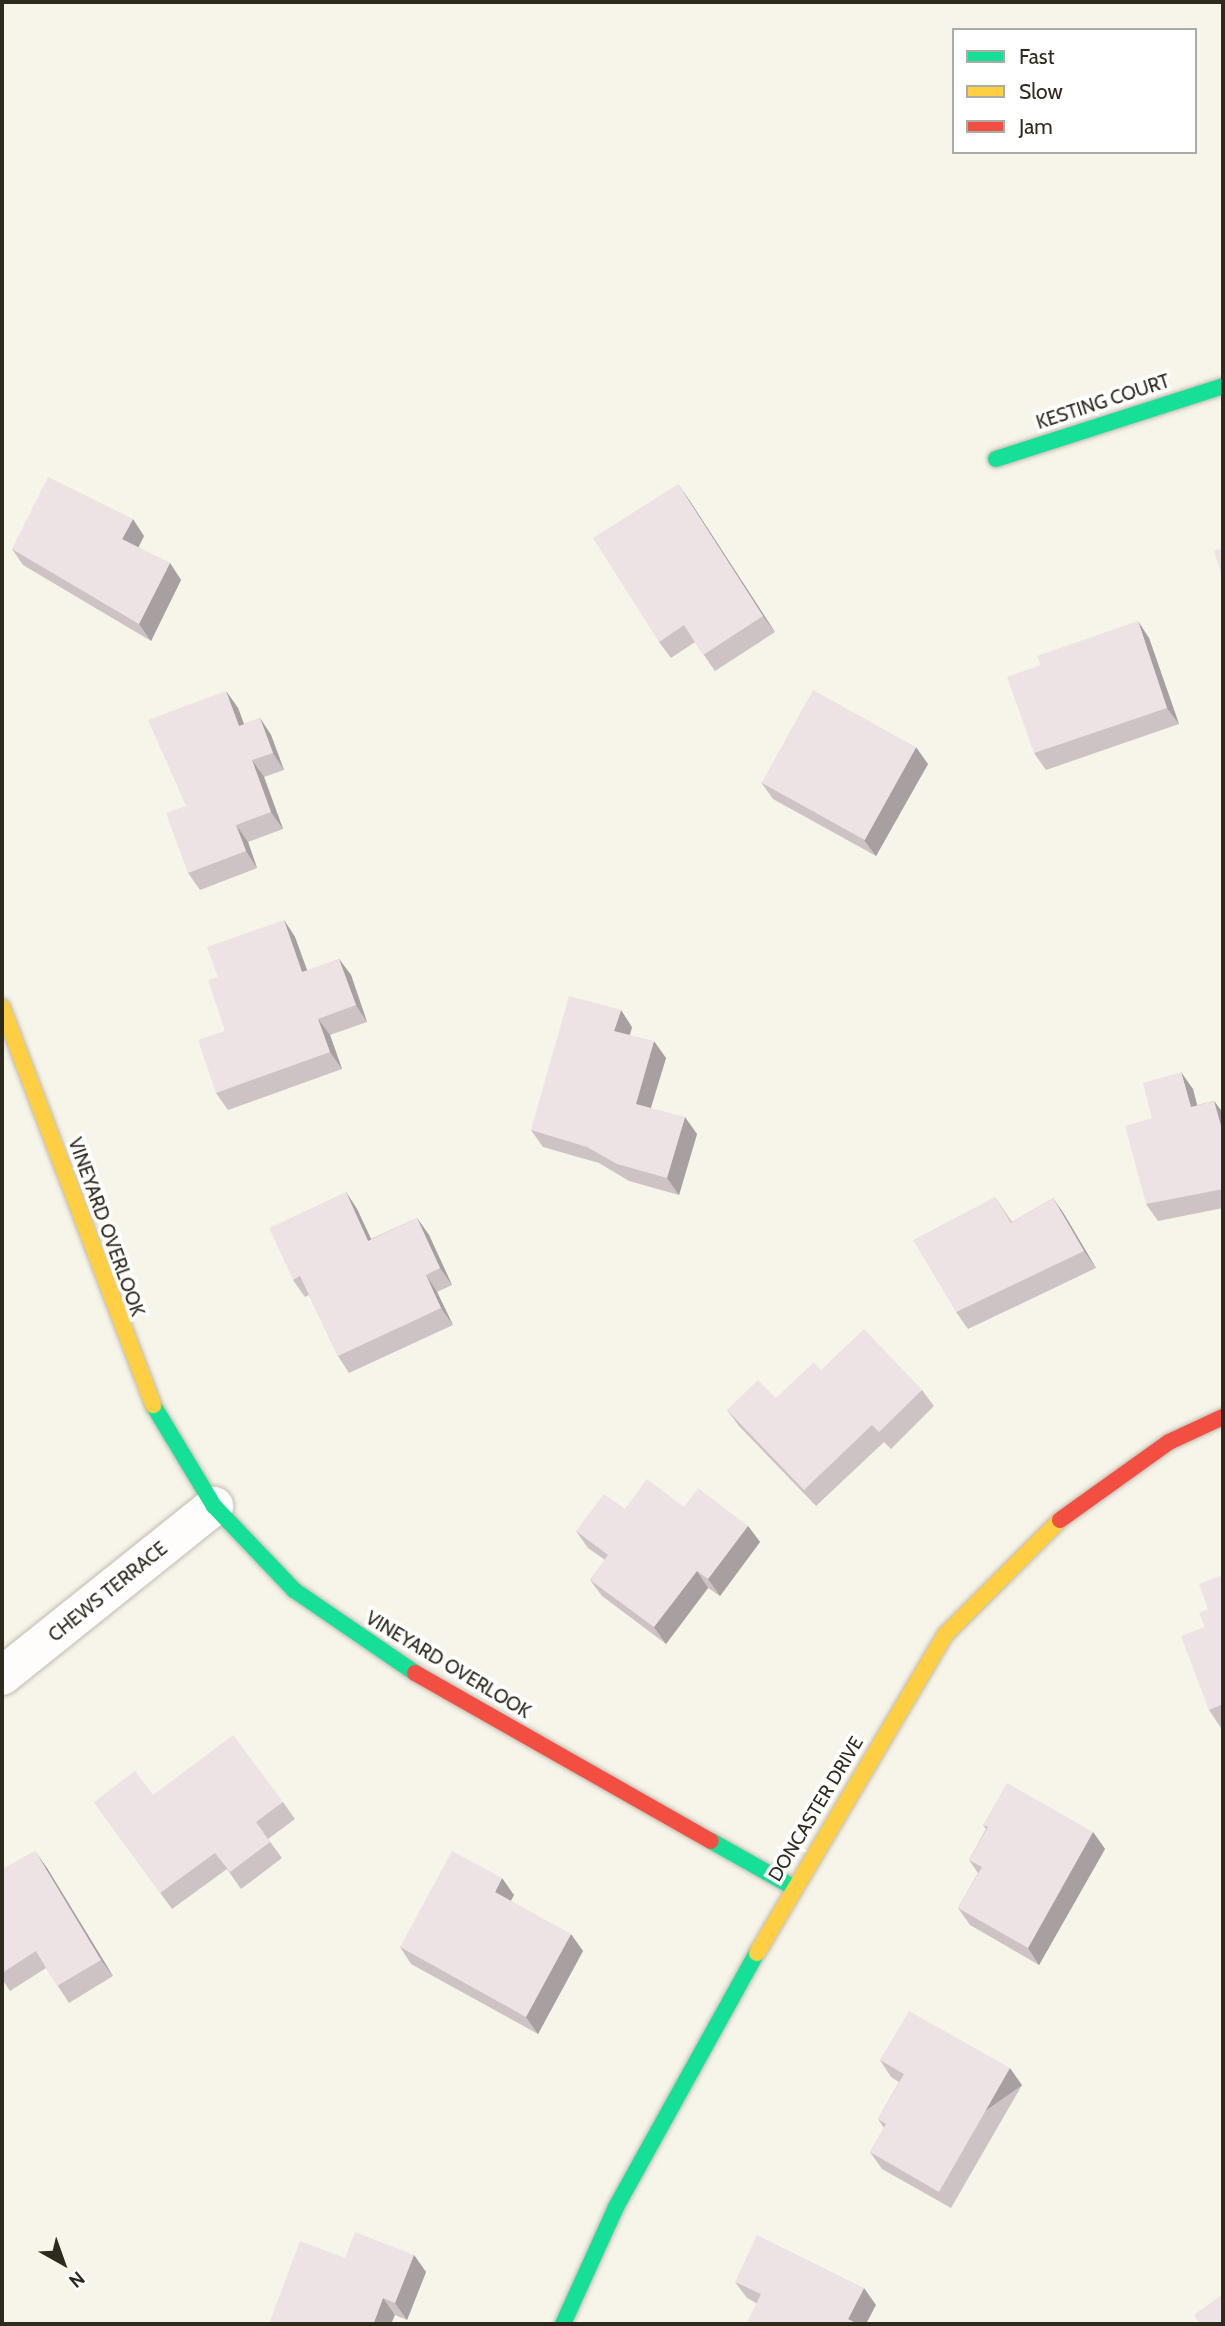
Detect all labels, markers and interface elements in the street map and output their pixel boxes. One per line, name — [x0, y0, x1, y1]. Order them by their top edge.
legend — [952, 28, 1197, 154]
text: Fast — [1019, 44, 1055, 69]
text: Slow — [1019, 79, 1063, 104]
text: Jam — [1019, 114, 1053, 139]
street label: KESTING COURT — [1033, 370, 1173, 434]
street label: VINEYARD OVERLOOK — [63, 1135, 149, 1319]
street label: CHEWS TERRACE — [44, 1537, 172, 1647]
street label: VINEYARD OVERLOOK — [361, 1607, 535, 1723]
street label: DONCASTER DRIVE — [764, 1732, 868, 1886]
north arrow — [28, 2228, 98, 2298]
text: N — [64, 2266, 89, 2293]

